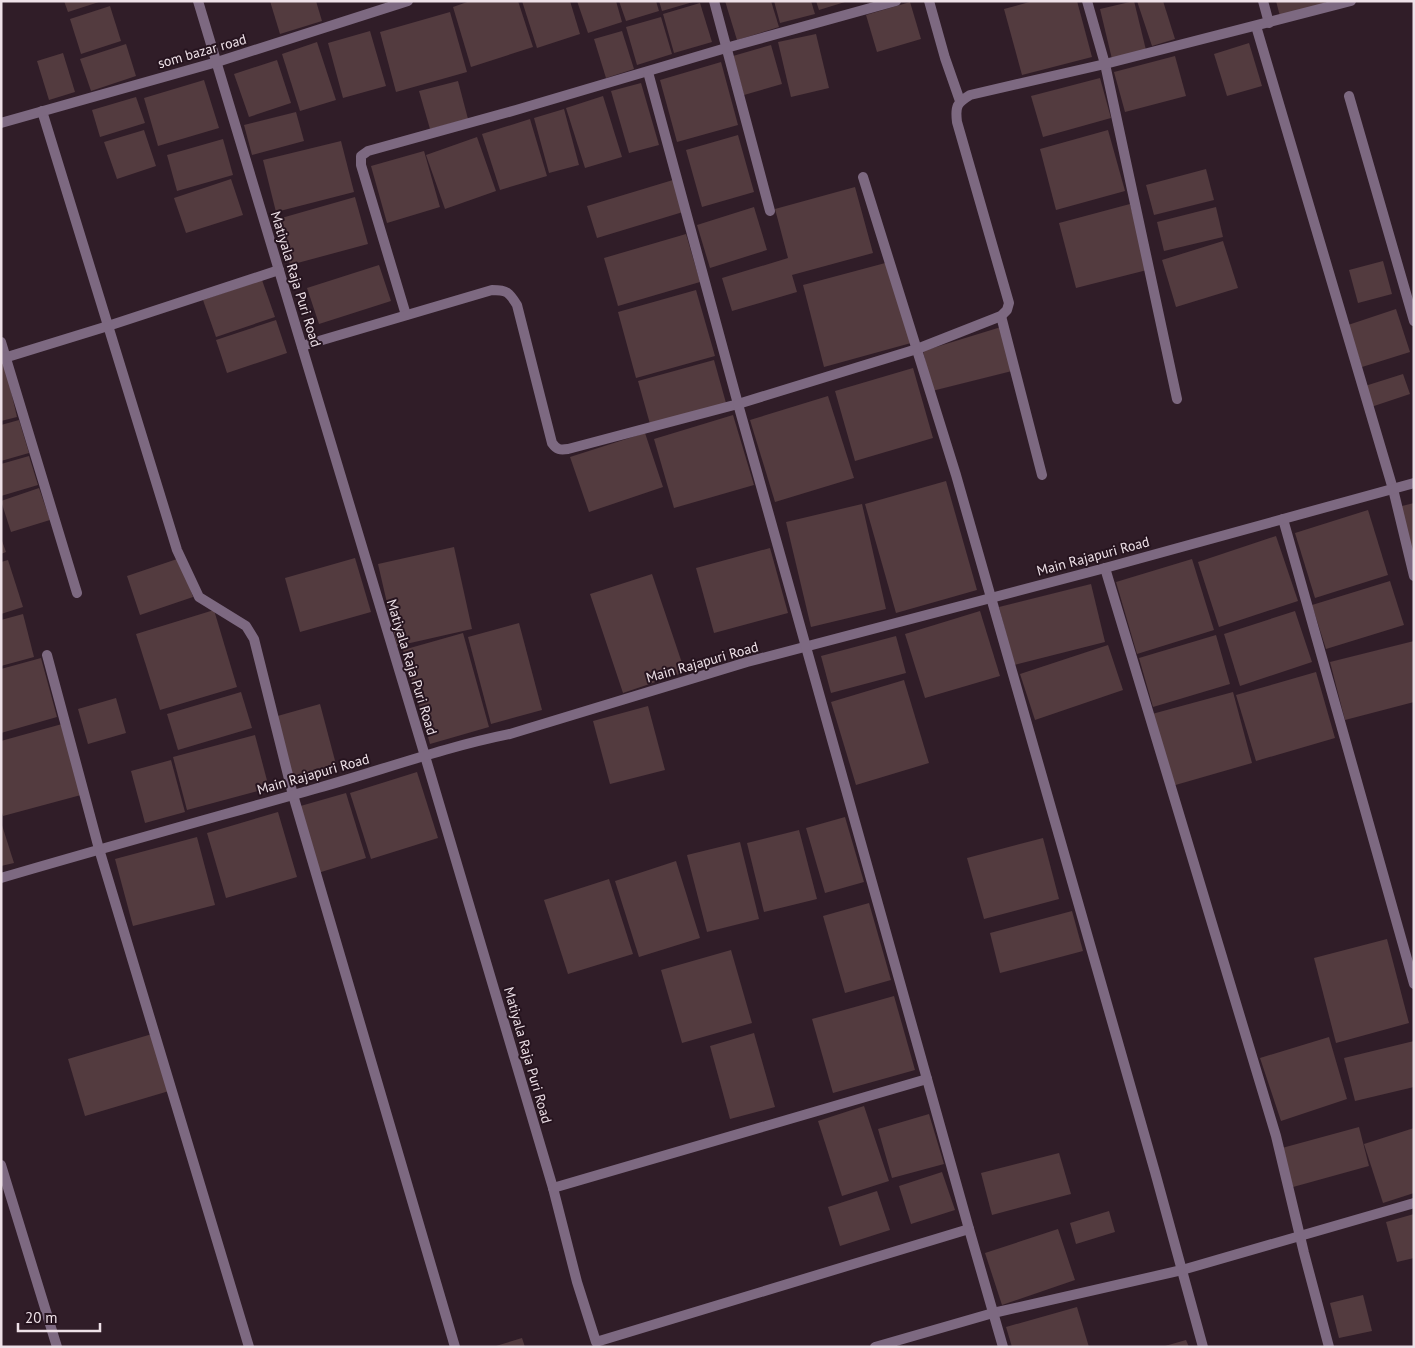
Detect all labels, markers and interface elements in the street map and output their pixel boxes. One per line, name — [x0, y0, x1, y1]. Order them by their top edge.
street label: som bazar road — [156, 30, 248, 72]
street label: Matiyala Raja Puri Road — [267, 209, 325, 349]
street label: Main Rajapuri Road — [1035, 532, 1151, 580]
street label: Matiyala Raja Puri Road — [383, 597, 441, 737]
street label: Main Rajapuri Road — [644, 637, 760, 687]
street label: Main Rajapuri Road — [255, 749, 371, 799]
street label: Matiyala Raja Puri Road — [500, 985, 556, 1125]
scale bar — [18, 1300, 100, 1332]
text: 20 m — [25, 1308, 58, 1327]

